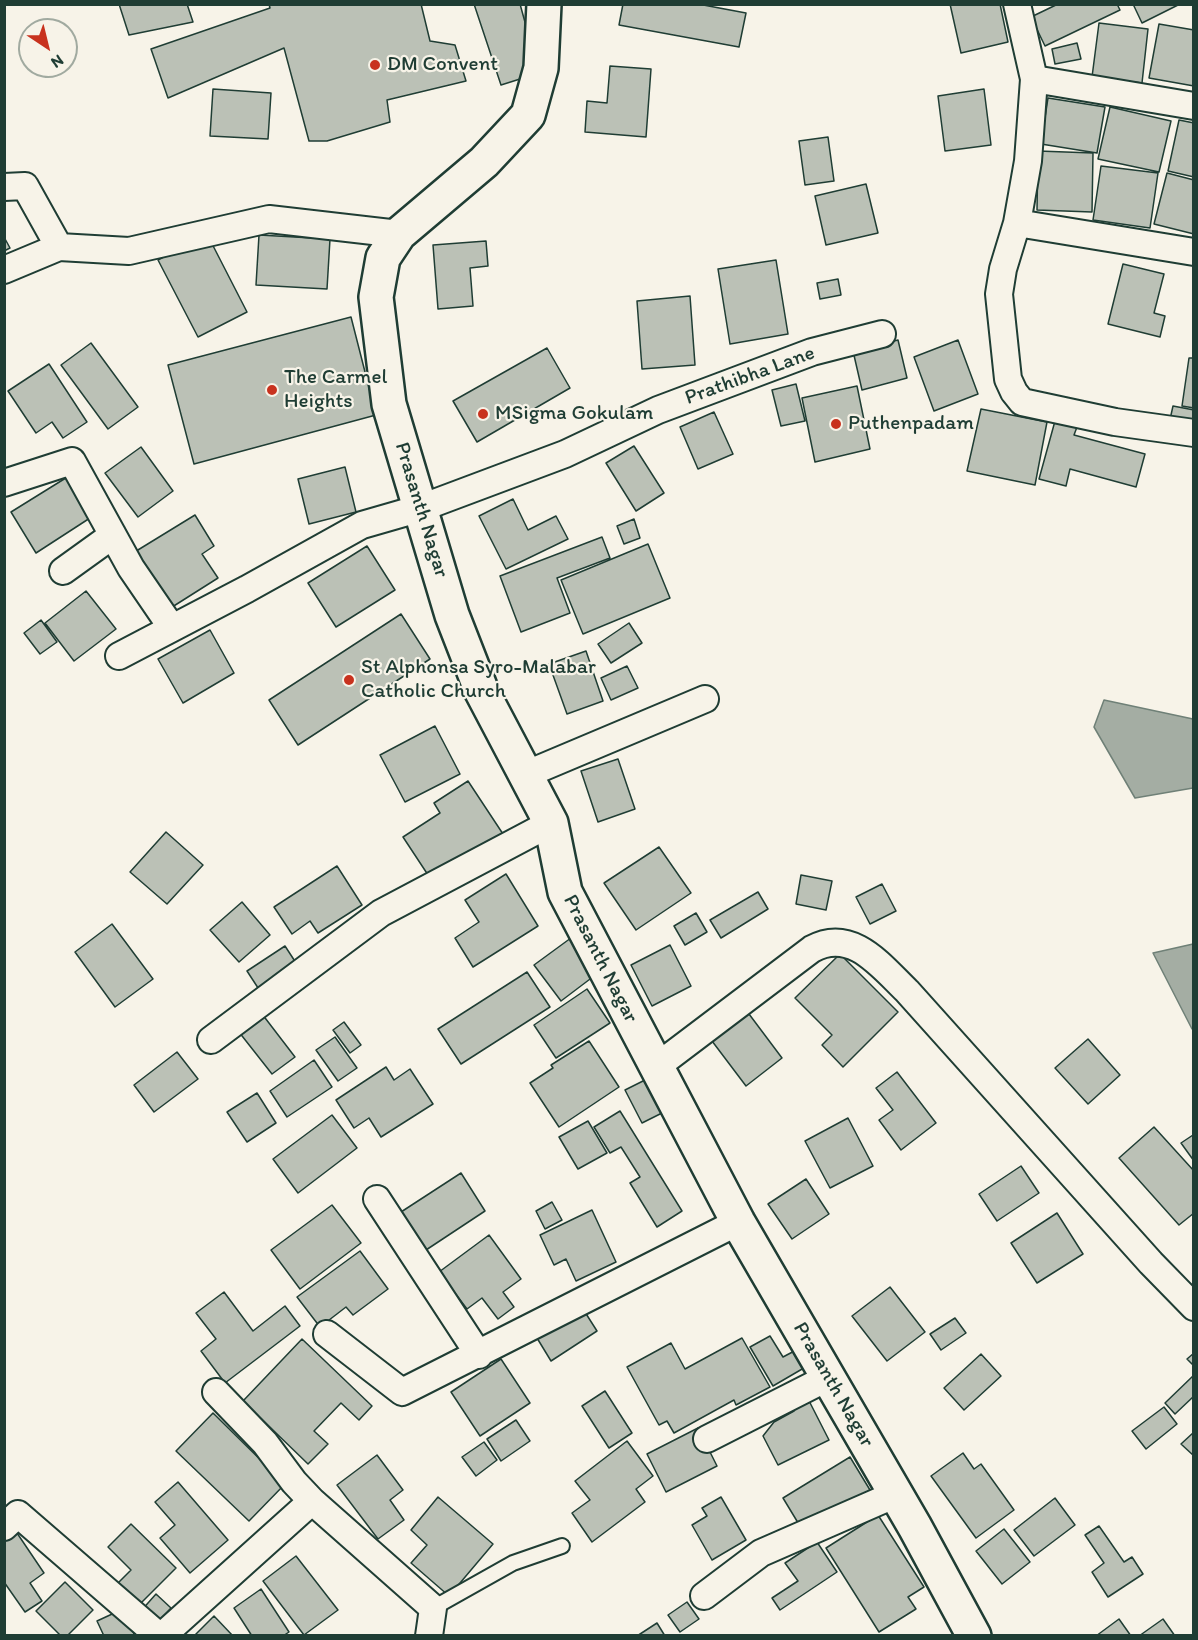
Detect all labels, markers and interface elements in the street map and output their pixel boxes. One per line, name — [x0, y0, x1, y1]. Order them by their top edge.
north arrow — [18, 18, 78, 78]
text: N — [48, 51, 67, 72]
place label: DM Convent — [387, 52, 498, 78]
marker: DM Convent — [368, 58, 382, 72]
street label: Prathibha Lane — [682, 341, 818, 411]
place label: The Carmel Heights — [284, 365, 387, 415]
marker: The Carmel Heights — [265, 383, 279, 397]
place label: MSigma Gokulam — [495, 401, 654, 427]
marker: MSigma Gokulam — [476, 407, 490, 421]
place label: Puthenpadam — [848, 411, 974, 437]
marker: Puthenpadam — [829, 417, 843, 431]
street label: Prasanth Nagar — [388, 439, 454, 581]
place label: St Alphonsa Syro-Malabar Catholic Church — [361, 655, 596, 705]
marker: St Alphonsa Syro-Malabar Catholic Church — [342, 673, 356, 687]
street label: Prasanth Nagar — [557, 891, 643, 1027]
street label: Prasanth Nagar — [787, 1318, 879, 1452]

